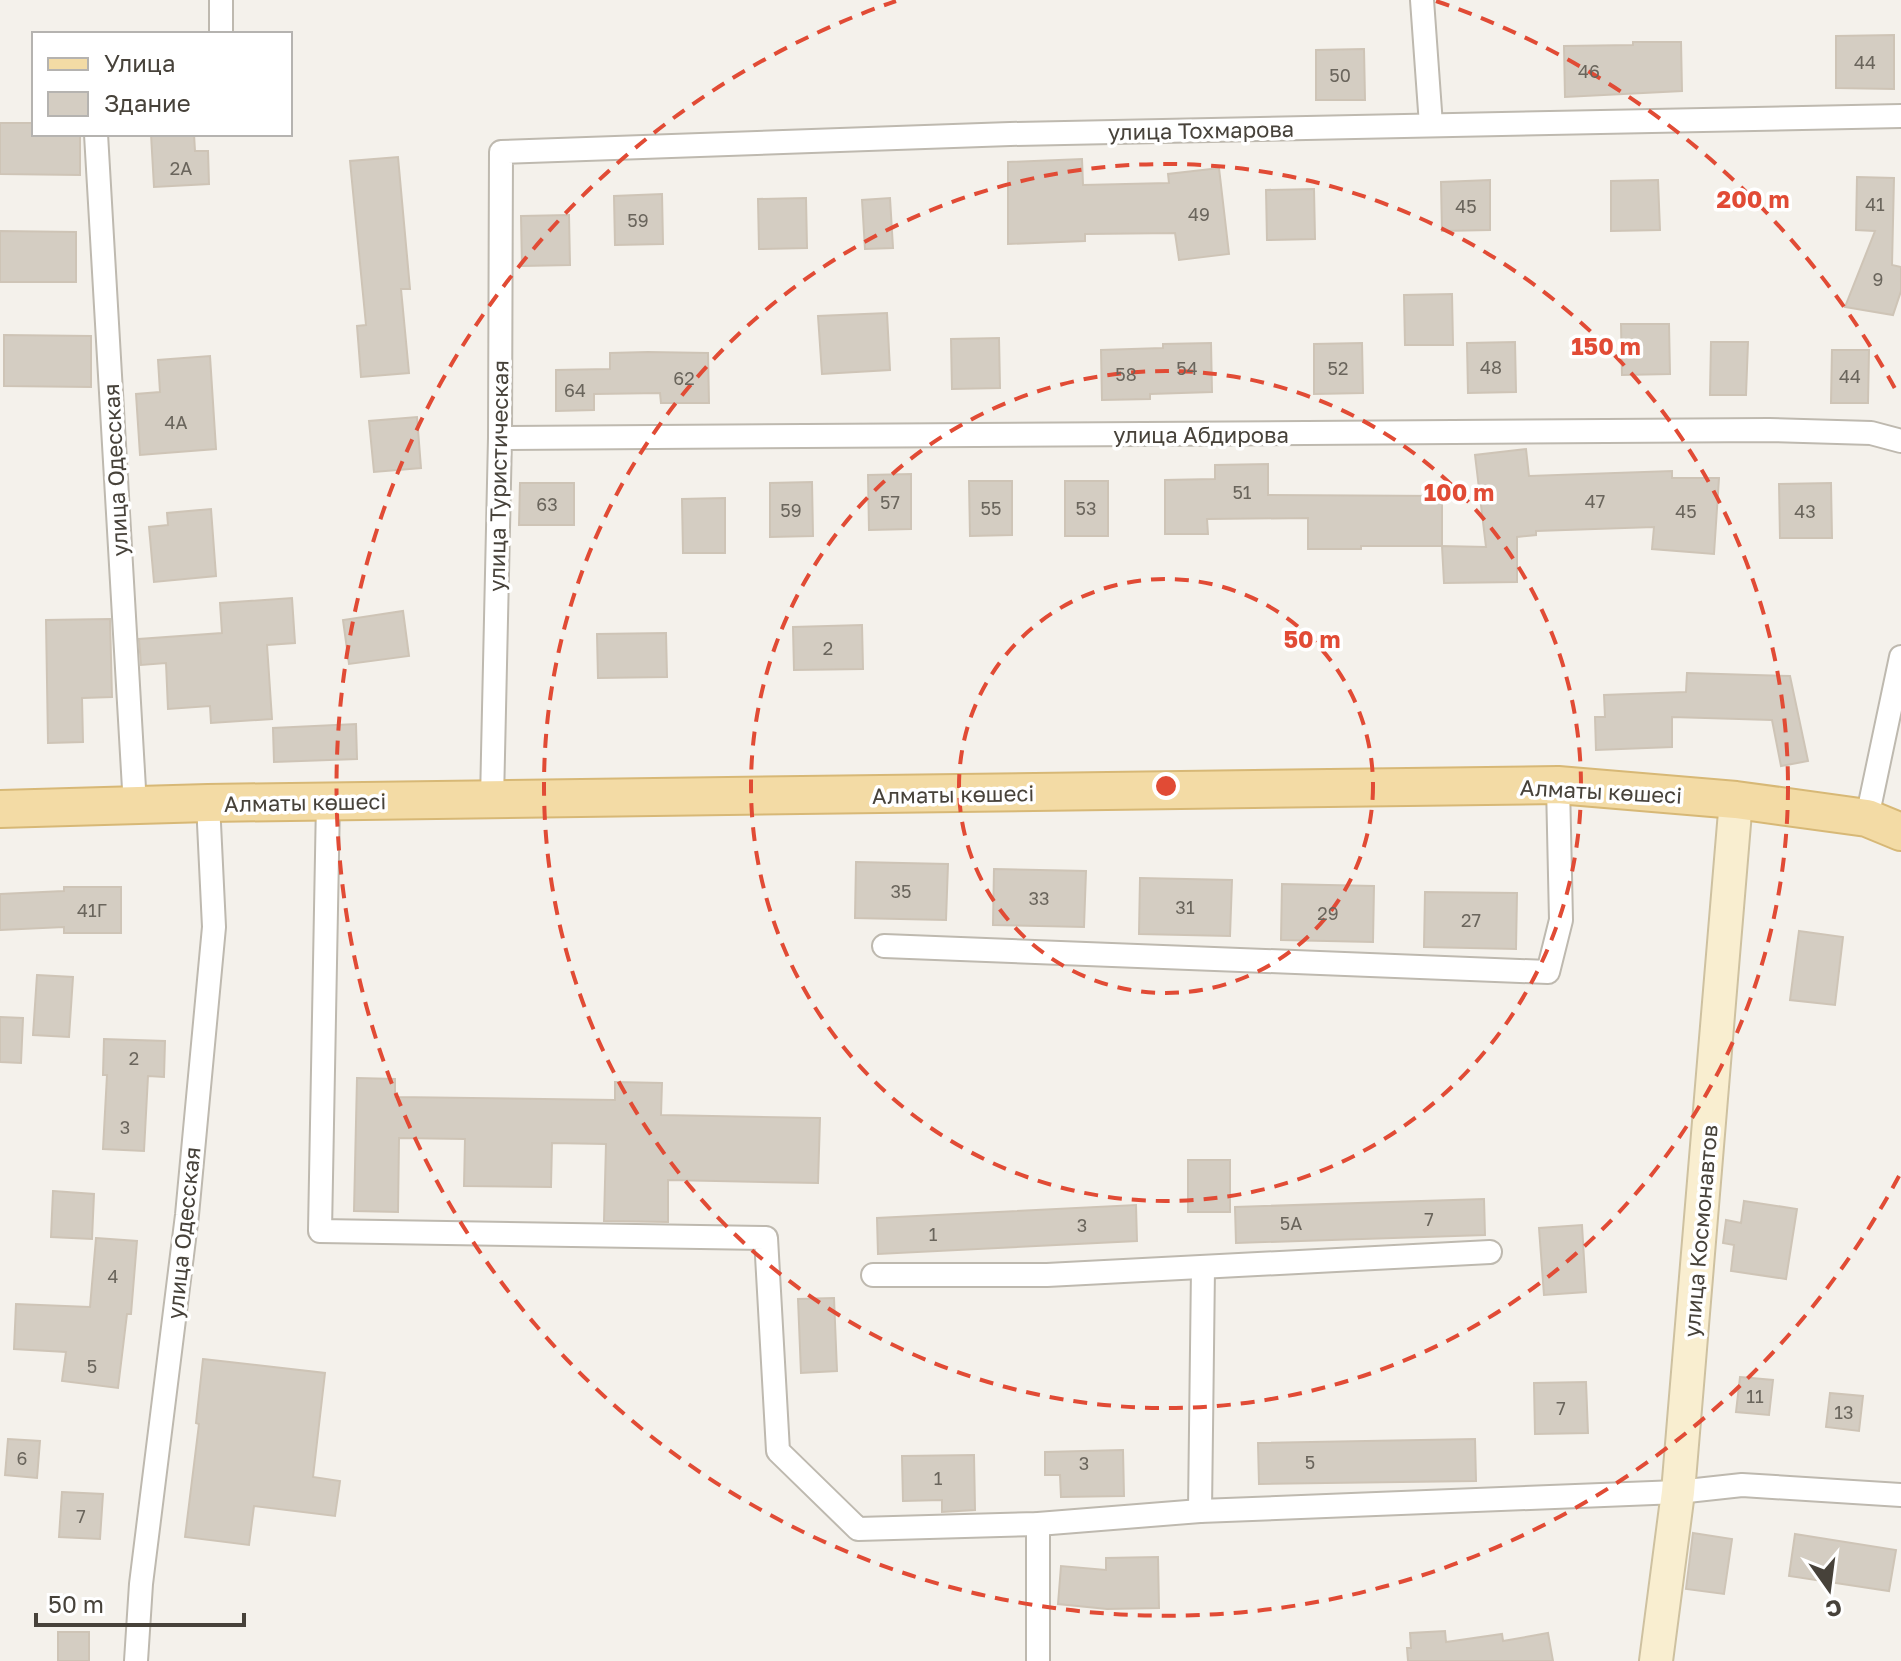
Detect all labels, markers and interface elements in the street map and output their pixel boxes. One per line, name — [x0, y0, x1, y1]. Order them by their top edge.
legend — [32, 32, 292, 136]
text: Улица — [104, 48, 176, 77]
house number: 44 — [1854, 51, 1876, 73]
house number: 46 — [1578, 60, 1600, 82]
house number: 50 — [1329, 64, 1351, 86]
text: Здание — [104, 88, 191, 117]
street label: улица Тохмарова — [1108, 115, 1294, 145]
house number: 2А — [170, 157, 192, 179]
text: 200 m — [1717, 184, 1789, 213]
house number: 41 — [1865, 193, 1885, 215]
house number: 45 — [1455, 195, 1477, 217]
house number: 49 — [1188, 203, 1210, 225]
house number: 59 — [627, 209, 649, 231]
house number: 9 — [1873, 268, 1883, 290]
text: 150 m — [1571, 331, 1641, 360]
house number: 48 — [1480, 356, 1502, 378]
house number: 54 — [1176, 357, 1198, 379]
house number: 52 — [1328, 357, 1348, 379]
street label: улица Туристическая — [482, 360, 514, 592]
house number: 58 — [1115, 363, 1137, 385]
house number: 44 — [1839, 365, 1861, 387]
house number: 62 — [673, 367, 695, 389]
house number: 64 — [564, 379, 586, 401]
street label: улица Одесская — [97, 383, 133, 557]
house number: 4А — [164, 411, 188, 433]
street label: улица Абдирова — [1113, 421, 1289, 448]
text: 100 m — [1424, 477, 1494, 506]
house number: 51 — [1232, 481, 1252, 503]
house number: 47 — [1585, 490, 1605, 512]
house number: 57 — [880, 491, 900, 513]
house number: 63 — [536, 493, 558, 515]
house number: 55 — [981, 497, 1001, 519]
house number: 53 — [1076, 497, 1096, 519]
house number: 59 — [780, 499, 802, 521]
house number: 45 — [1675, 500, 1697, 522]
house number: 43 — [1794, 500, 1816, 522]
text: 50 m — [1283, 624, 1341, 653]
house number: 2 — [823, 637, 833, 659]
centre of rings — [1152, 772, 1180, 800]
street label: Алматы көшесі — [1519, 773, 1683, 809]
street label: Алматы көшесі — [872, 779, 1034, 809]
street label: Алматы көшесі — [224, 787, 386, 817]
house number: 35 — [891, 880, 911, 902]
house number: 33 — [1028, 887, 1050, 909]
house number: 31 — [1175, 896, 1195, 918]
house number: 41Г — [77, 899, 107, 921]
house number: 29 — [1317, 902, 1339, 924]
house number: 27 — [1461, 909, 1481, 931]
house number: 2 — [129, 1047, 139, 1069]
house number: 3 — [120, 1116, 130, 1138]
street label: улица Космонавтов — [1677, 1124, 1723, 1338]
street label: улица Одесская — [161, 1146, 205, 1320]
house number: 7 — [1424, 1208, 1434, 1230]
house number: 5А — [1280, 1212, 1302, 1234]
house number: 3 — [1077, 1214, 1087, 1236]
house number: 1 — [929, 1223, 938, 1245]
house number: 4 — [108, 1265, 119, 1287]
house number: 5 — [87, 1355, 97, 1377]
house number: 11 — [1746, 1385, 1764, 1407]
house number: 7 — [1556, 1397, 1566, 1419]
house number: 13 — [1834, 1401, 1854, 1423]
house number: 6 — [17, 1447, 27, 1469]
house number: 5 — [1305, 1451, 1315, 1473]
house number: 3 — [1079, 1452, 1089, 1474]
house number: 1 — [934, 1467, 943, 1489]
house number: 7 — [76, 1505, 86, 1527]
north arrow — [1789, 1549, 1869, 1629]
scale bar — [36, 1577, 244, 1627]
text: 50 m — [48, 1589, 104, 1618]
text: С — [1823, 1594, 1845, 1624]

